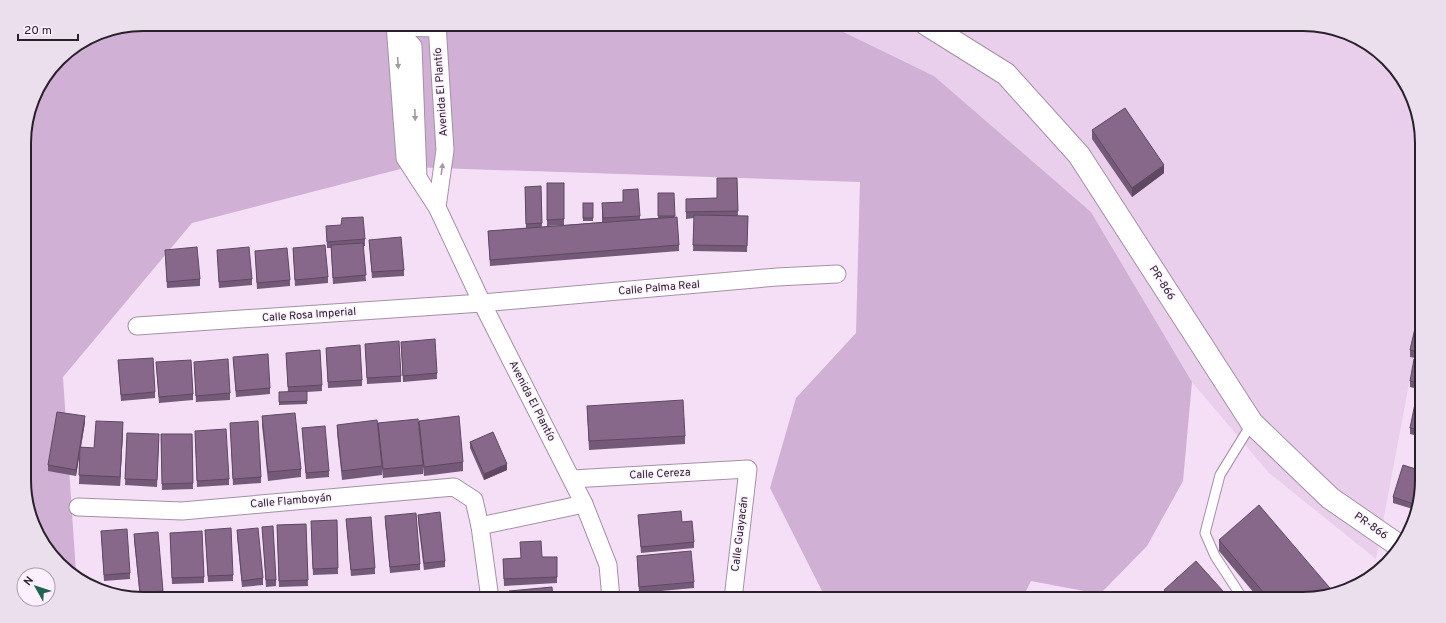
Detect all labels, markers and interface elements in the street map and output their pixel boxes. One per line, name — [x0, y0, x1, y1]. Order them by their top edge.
scale bar — [18, 16, 78, 42]
text: 20 m — [24, 23, 52, 39]
street label: Avenida El Plantío — [431, 47, 451, 137]
one-way arrow — [394, 57, 401, 69]
one-way arrow — [412, 109, 419, 121]
one-way arrow — [439, 163, 445, 175]
street label: PR-866 — [1146, 263, 1178, 303]
street label: Calle Palma Real — [618, 277, 700, 299]
street label: Calle Rosa Imperial — [261, 305, 357, 325]
street label: Avenida El Plantío — [506, 358, 558, 444]
street label: Calle Cereza — [629, 465, 691, 483]
street label: Calle Flamboyán — [250, 490, 332, 512]
street label: Calle Guayacán — [728, 496, 752, 572]
street label: PR-866 — [1351, 509, 1391, 543]
north arrow — [16, 567, 56, 607]
text: N — [21, 574, 37, 589]

